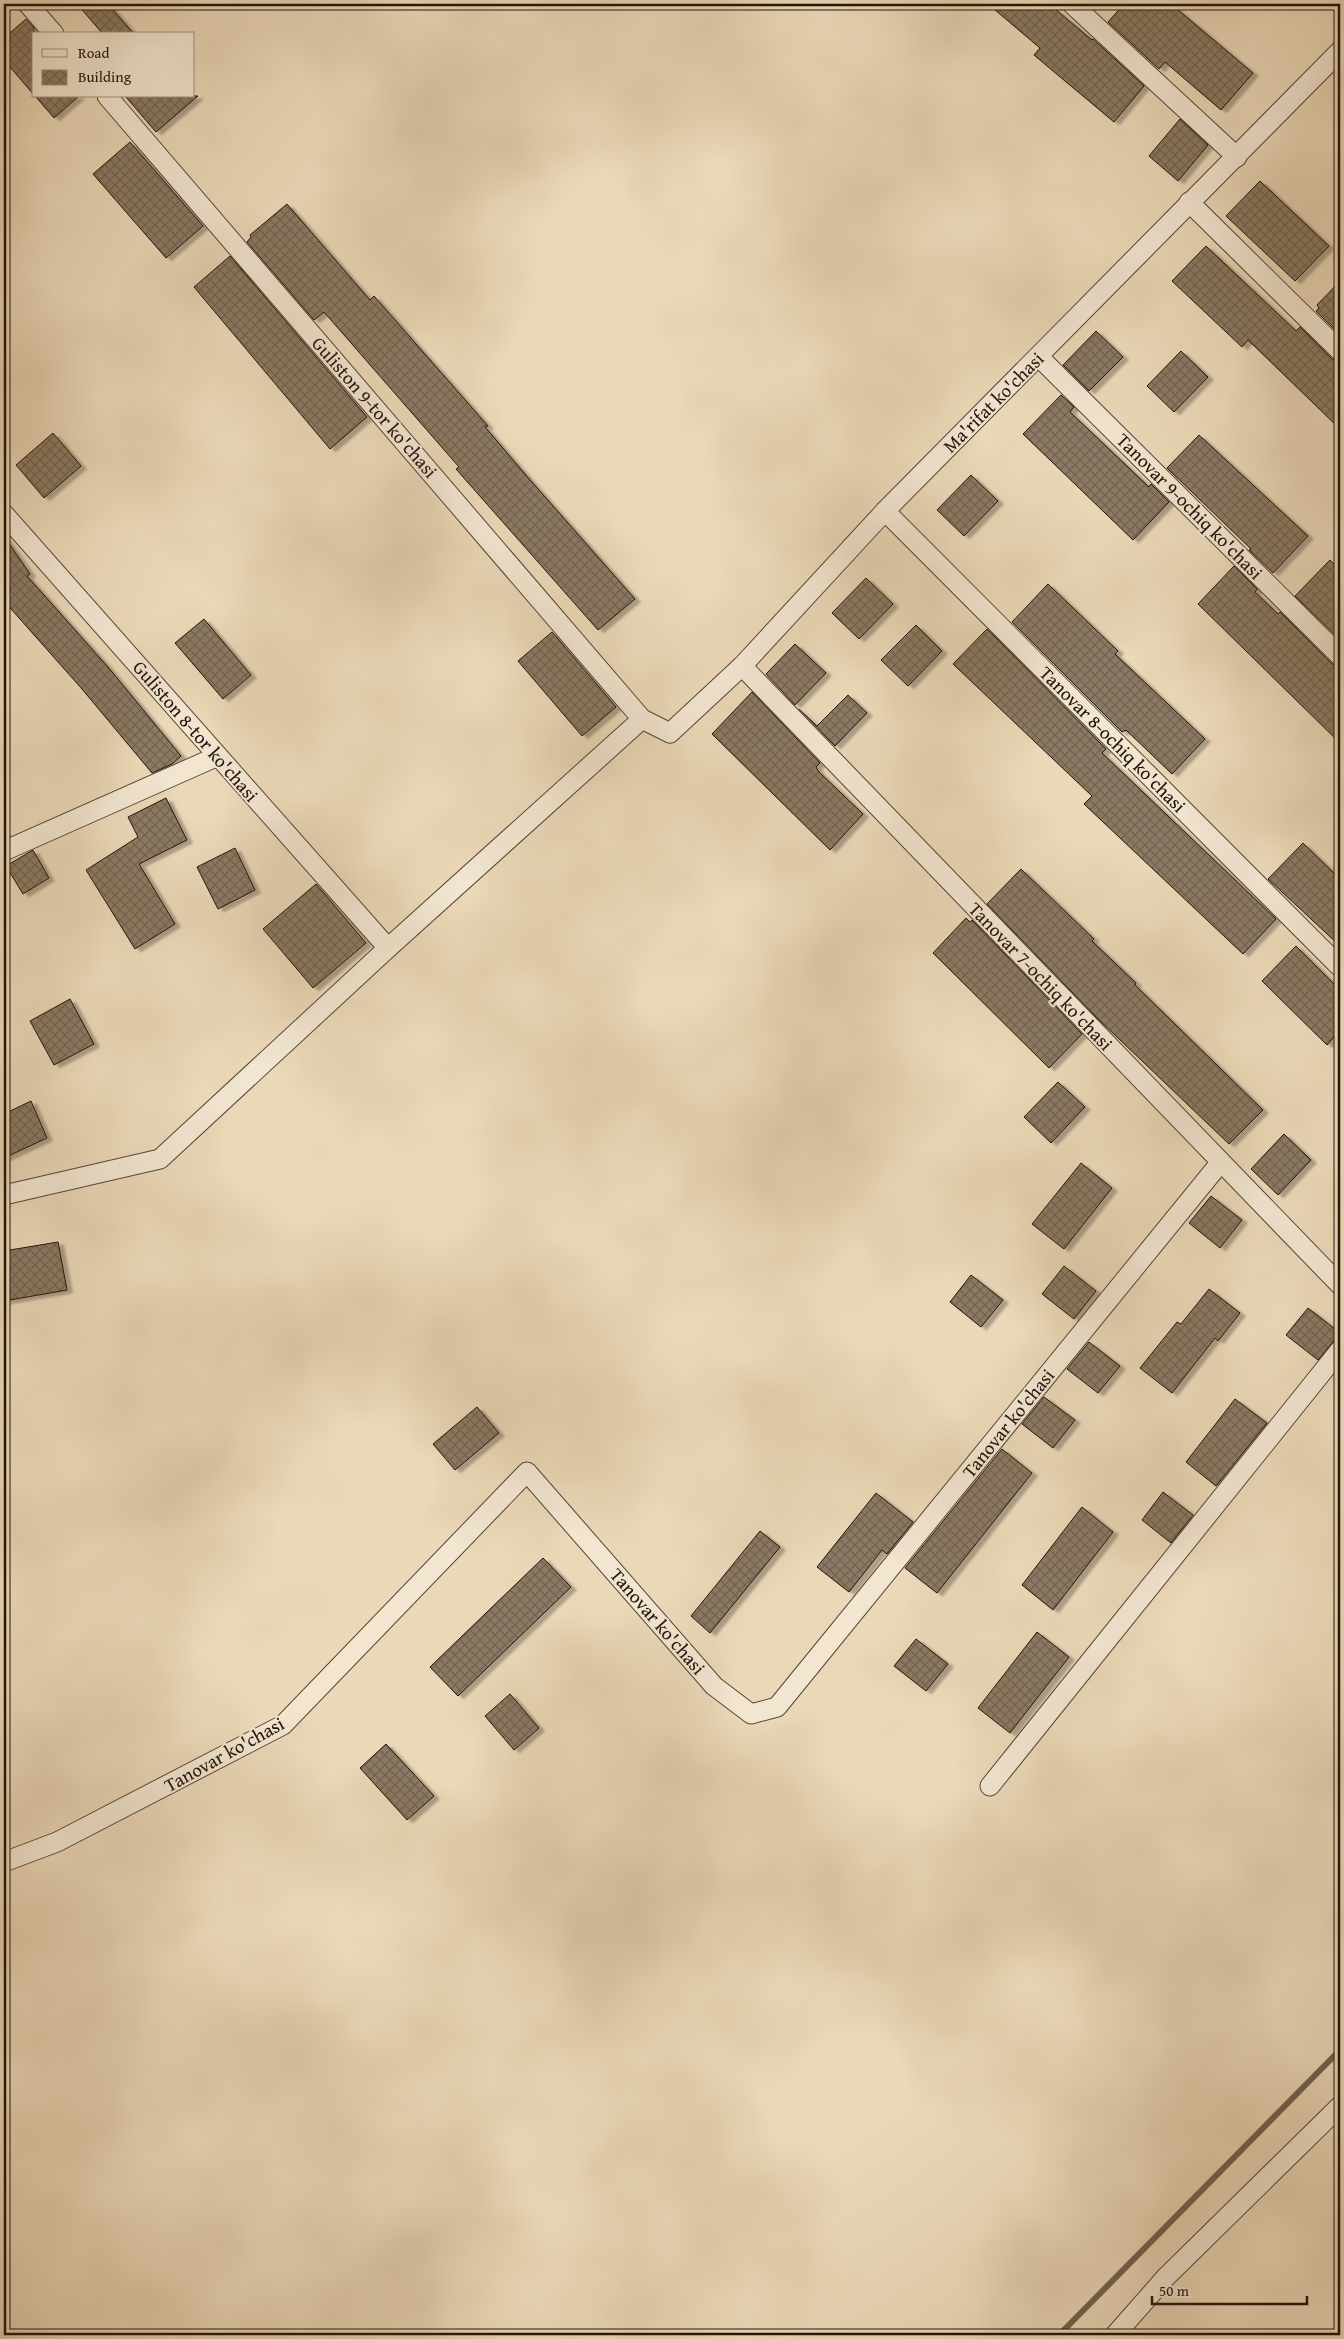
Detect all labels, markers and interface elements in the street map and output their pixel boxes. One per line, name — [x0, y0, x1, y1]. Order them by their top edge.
legend — [32, 32, 195, 98]
text: Road — [78, 42, 109, 63]
text: Building — [78, 66, 132, 87]
street label: Guliston 9-tor ko'chasi — [306, 330, 444, 484]
street label: Ma'rifat ko'chasi — [936, 345, 1050, 459]
street label: Tanovar 9-ochiq ko'chasi — [1110, 426, 1270, 586]
street label: Guliston 8-tor ko'chasi — [127, 654, 265, 808]
street label: Tanovar 8-ochiq ko'chasi — [1033, 659, 1193, 819]
street label: Tanovar 7-ochiq ko'chasi — [962, 895, 1120, 1057]
street label: Tanovar ko'chasi — [955, 1362, 1061, 1484]
street label: Tanovar ko'chasi — [604, 1561, 712, 1681]
street label: Tanovar ko'chasi — [159, 1709, 289, 1799]
scale bar — [1152, 2274, 1306, 2306]
text: 50 m — [1159, 2280, 1190, 2301]

